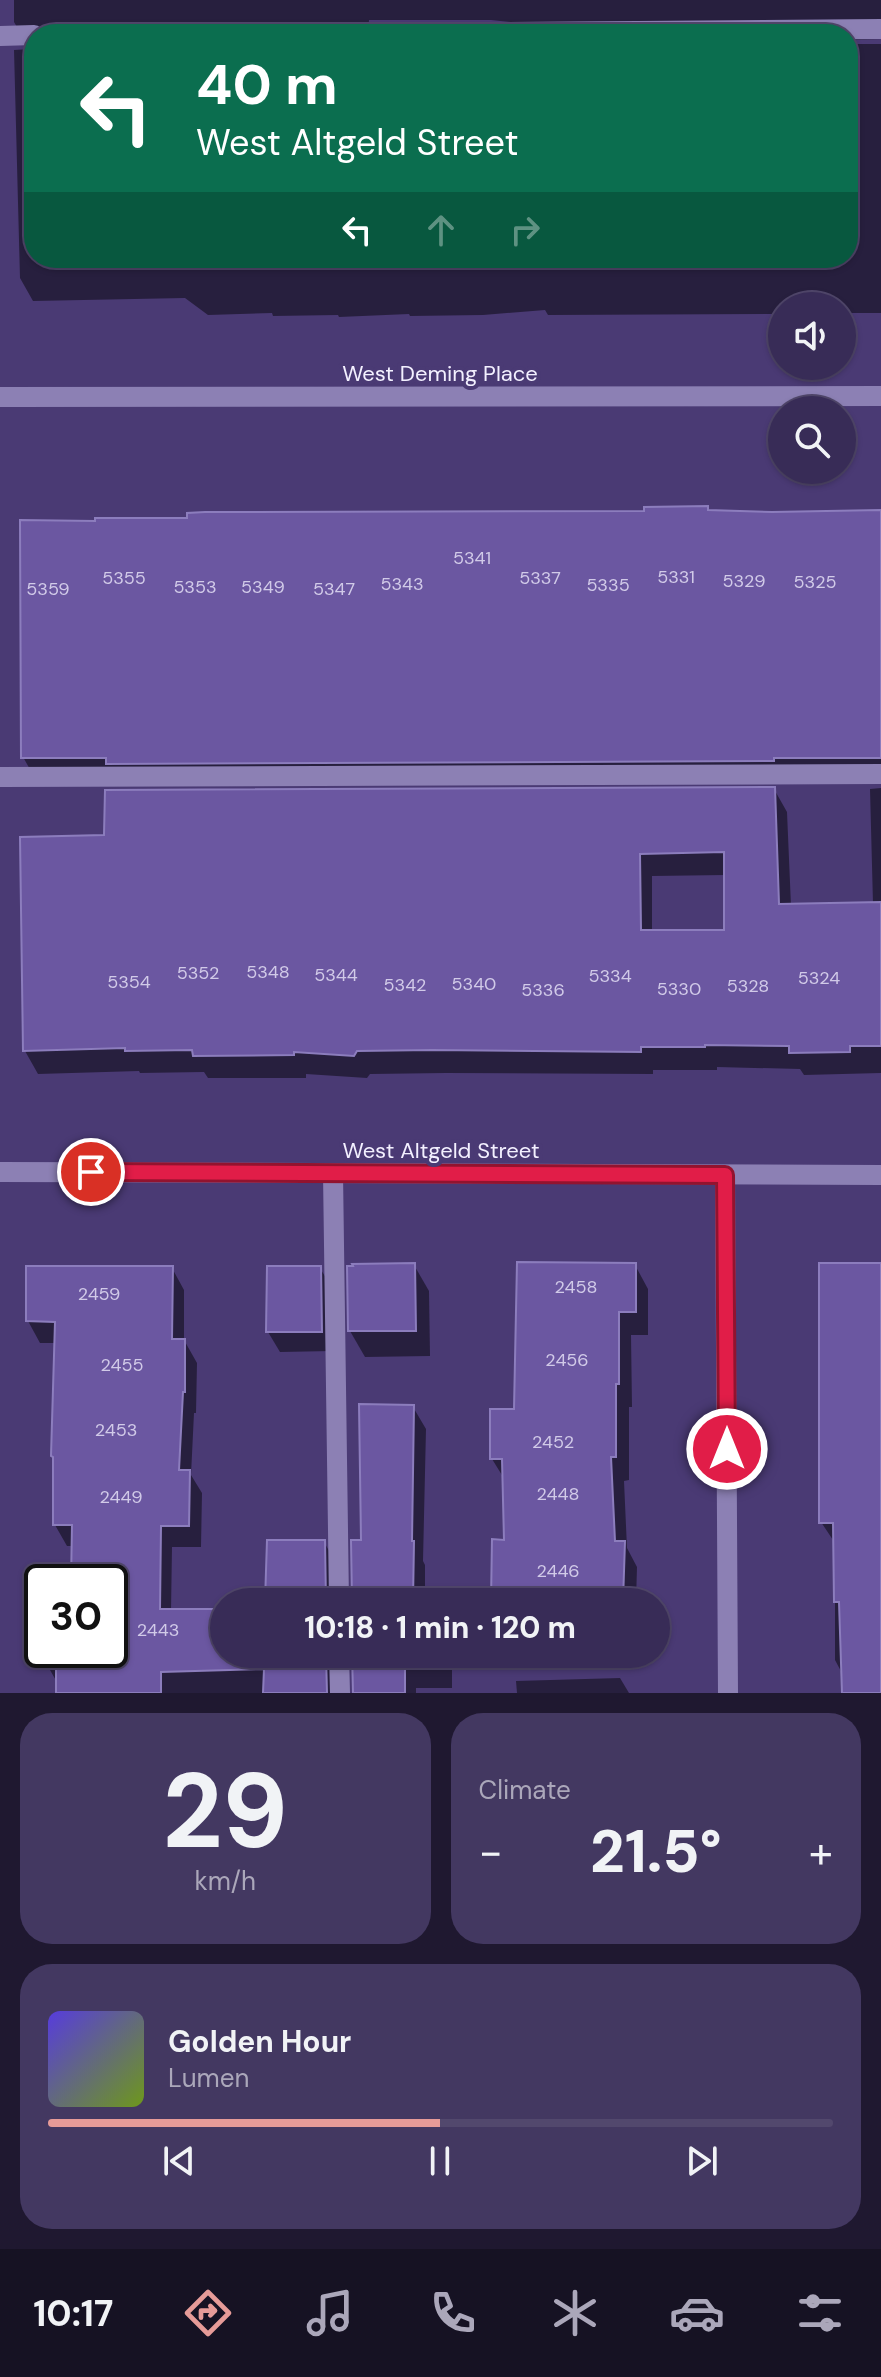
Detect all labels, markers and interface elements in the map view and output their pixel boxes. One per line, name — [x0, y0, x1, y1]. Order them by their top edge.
text: 40 m — [196, 48, 338, 121]
icon: left — [64, 56, 168, 160]
text: West Altgeld Street — [196, 119, 519, 166]
icon: left — [335, 208, 379, 252]
icon: ahead — [419, 208, 463, 252]
icon: right — [503, 208, 547, 252]
map controls — [768, 292, 856, 484]
button: sound — [768, 292, 856, 380]
street label: West Deming Place — [342, 359, 538, 388]
button: search — [768, 396, 856, 484]
house number: 5341 — [453, 546, 491, 570]
house number: 5331 — [657, 565, 695, 589]
house number: 5355 — [102, 566, 146, 590]
house number: 5337 — [519, 566, 561, 590]
house number: 5329 — [722, 569, 766, 593]
house number: 5325 — [794, 570, 836, 594]
house number: 5343 — [380, 572, 424, 596]
house number: 5335 — [586, 573, 630, 597]
house number: 5353 — [173, 575, 217, 599]
house number: 5349 — [241, 575, 285, 599]
house number: 5359 — [26, 577, 70, 601]
house number: 5347 — [313, 577, 355, 601]
house number: 5348 — [246, 960, 290, 984]
house number: 5352 — [177, 961, 219, 985]
house number: 5344 — [314, 963, 358, 987]
house number: 5334 — [588, 964, 632, 988]
house number: 5324 — [798, 966, 840, 990]
house number: 5354 — [107, 970, 151, 994]
house number: 5340 — [452, 972, 496, 996]
house number: 5342 — [384, 973, 426, 997]
house number: 5328 — [727, 974, 769, 998]
house number: 5330 — [657, 977, 701, 1001]
house number: 5336 — [521, 978, 565, 1002]
street label: West Altgeld Street — [342, 1136, 540, 1165]
pin — [57, 1138, 125, 1206]
icon: arrive — [69, 1150, 113, 1194]
house number: 2458 — [555, 1275, 597, 1299]
house number: 2459 — [78, 1282, 120, 1306]
house number: 2456 — [545, 1348, 589, 1372]
house number: 2455 — [101, 1353, 143, 1377]
position arrow — [685, 1407, 769, 1491]
house number: 2453 — [95, 1418, 137, 1442]
house number: 2452 — [532, 1430, 574, 1454]
house number: 2448 — [537, 1482, 579, 1506]
house number: 2449 — [99, 1485, 143, 1509]
house number: 2446 — [536, 1559, 580, 1583]
speed limit sign: 30 — [24, 1564, 128, 1668]
text: 10:18 · 1 min · 120 m — [304, 1608, 576, 1647]
house number: 2443 — [137, 1618, 179, 1642]
text: 29 — [162, 1744, 288, 1879]
text: Climate — [479, 1773, 571, 1807]
text: 21.5° — [590, 1812, 722, 1891]
text: − — [479, 1823, 503, 1881]
text: + — [809, 1823, 833, 1881]
text: km/h — [195, 1864, 256, 1898]
text: Golden Hour — [168, 2022, 351, 2061]
text: Lumen — [168, 2061, 249, 2095]
icon: previous — [157, 2139, 201, 2183]
icon: pause — [418, 2139, 462, 2183]
icon: next — [680, 2139, 724, 2183]
icon: directions — [180, 2285, 236, 2341]
icon: music — [302, 2285, 358, 2341]
icon: phone — [425, 2285, 481, 2341]
icon: climate — [547, 2285, 603, 2341]
icon: car — [669, 2285, 725, 2341]
icon: filters — [792, 2285, 848, 2341]
text: 10:17 — [33, 2290, 113, 2337]

